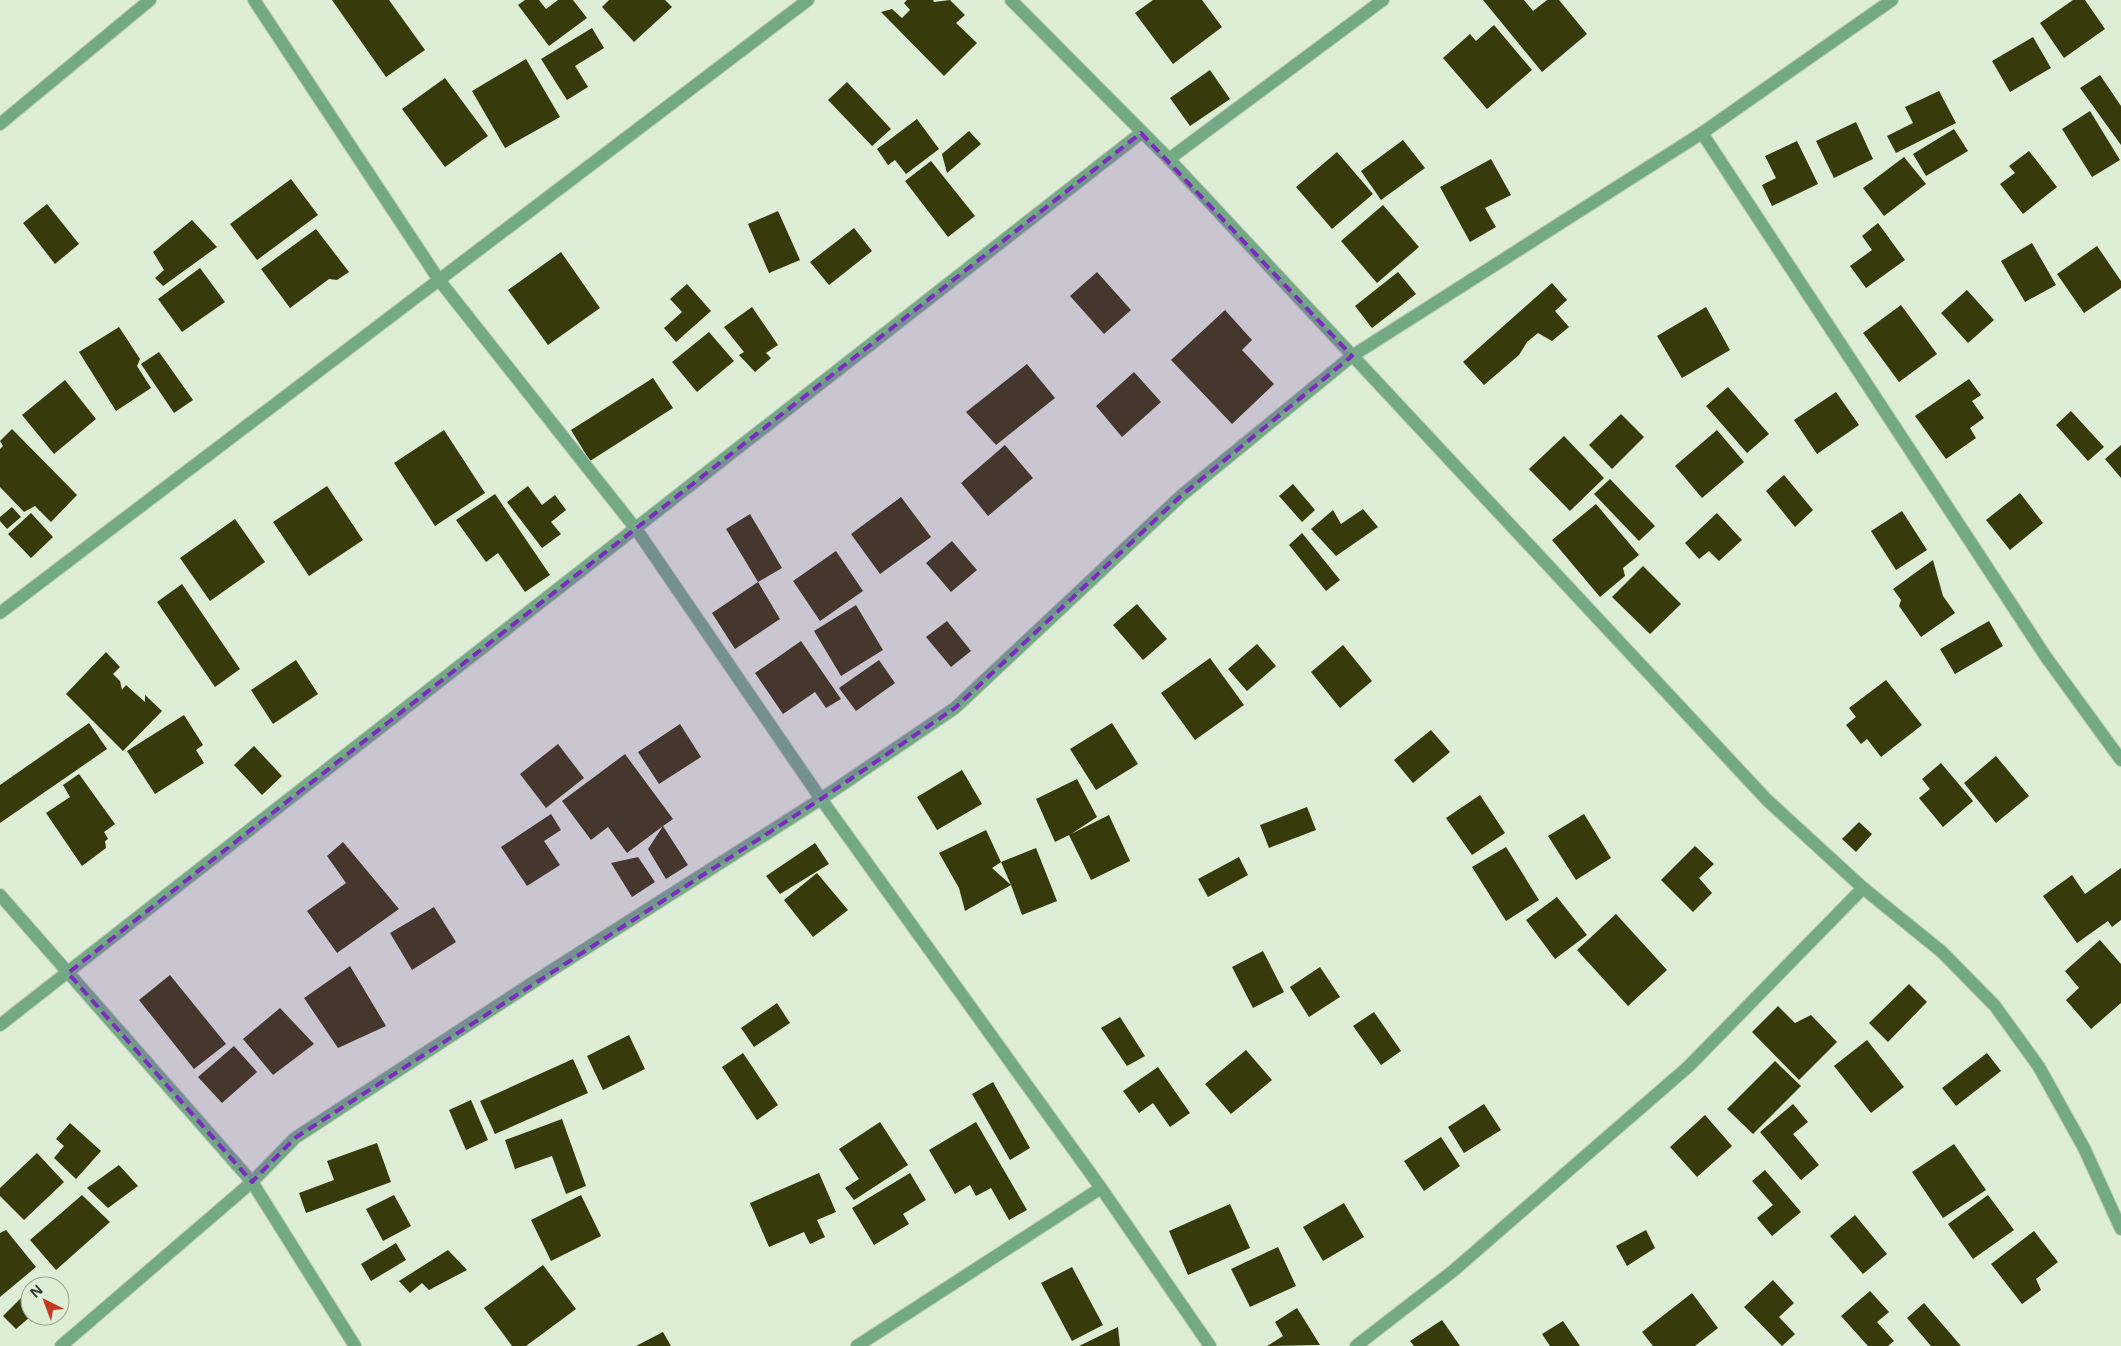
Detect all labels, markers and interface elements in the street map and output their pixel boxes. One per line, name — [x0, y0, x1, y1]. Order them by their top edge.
north arrow — [20, 1276, 70, 1326]
text: N — [25, 1280, 47, 1302]

